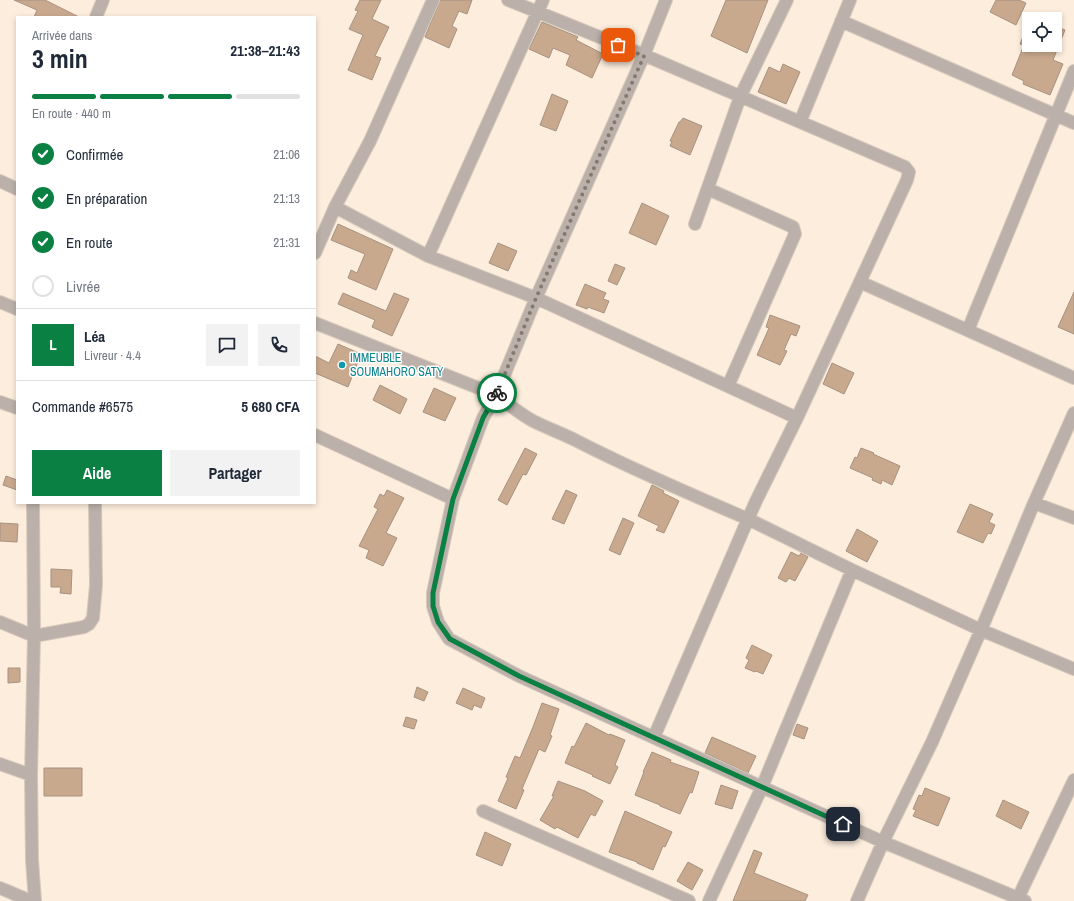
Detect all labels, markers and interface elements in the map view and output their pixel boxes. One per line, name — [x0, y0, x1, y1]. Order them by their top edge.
map controls — [1022, 12, 1062, 52]
button: locate — [1022, 12, 1062, 52]
text: Arrivée dans — [32, 27, 92, 44]
pin — [601, 28, 635, 62]
icon: bag — [607, 34, 629, 56]
text: 21:38–21:43 — [230, 40, 300, 61]
text: 3 min — [32, 41, 88, 76]
text: En route · 440 m — [32, 105, 111, 122]
icon: check — [32, 143, 54, 165]
text: Confirmée — [66, 144, 123, 165]
text: 21:06 — [273, 146, 300, 163]
icon: check — [32, 187, 54, 209]
text: En préparation — [66, 188, 147, 209]
text: 21:13 — [273, 190, 300, 207]
icon: check — [32, 231, 54, 253]
text: En route — [66, 232, 113, 253]
text: 21:31 — [273, 234, 300, 251]
text: Livrée — [66, 276, 100, 297]
button: chat — [206, 324, 248, 366]
button: phone — [258, 324, 300, 366]
text: Léa — [84, 326, 105, 347]
text: L — [49, 334, 57, 355]
text: Livreur · 4.4 — [84, 347, 141, 364]
place label: IMMEUBLE SOUMAHORO SATY — [350, 350, 444, 380]
marker: IMMEUBLE SOUMAHORO SATY — [337, 360, 347, 370]
courier — [477, 373, 517, 413]
icon: bike — [486, 382, 508, 404]
text: Commande #6575 — [32, 396, 133, 417]
text: 5 680 CFA — [241, 396, 300, 417]
button: Aide — [32, 450, 162, 496]
button: Partager — [170, 450, 300, 496]
pin — [826, 807, 860, 841]
icon: home — [832, 813, 854, 835]

